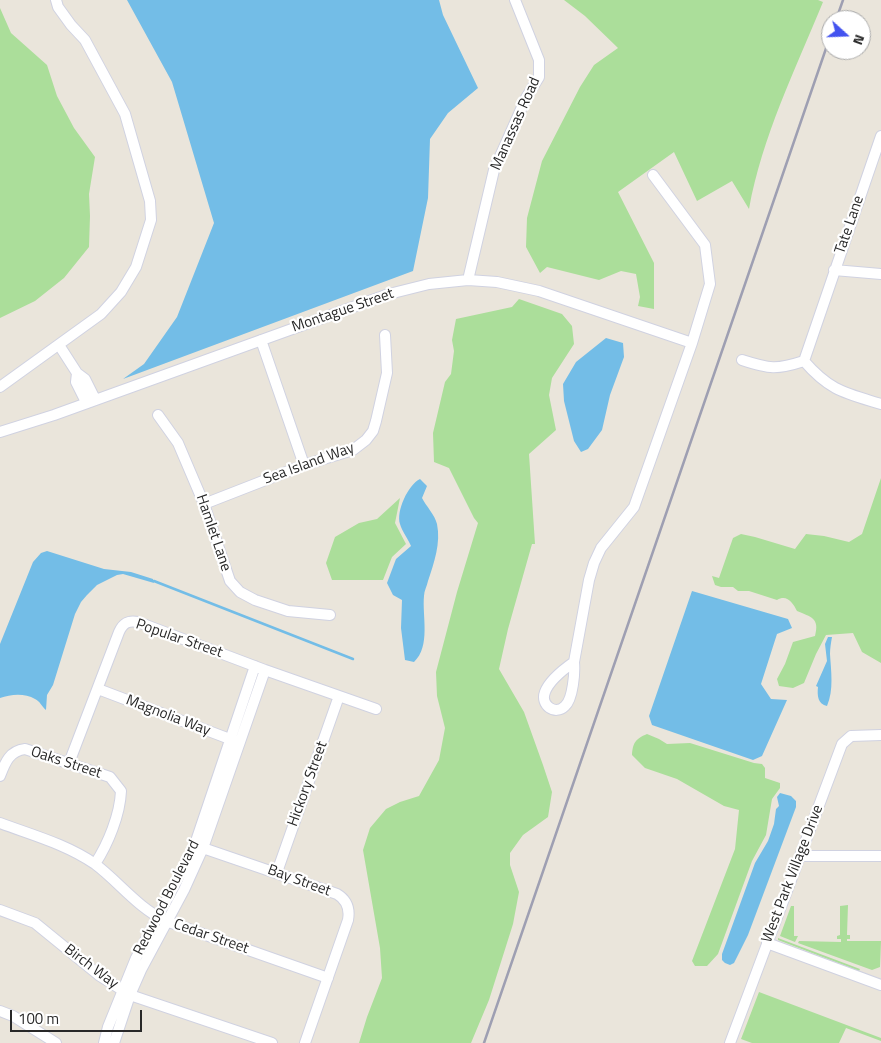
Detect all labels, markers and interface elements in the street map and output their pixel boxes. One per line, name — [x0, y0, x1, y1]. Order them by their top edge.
north arrow — [821, 10, 871, 60]
text: N — [848, 32, 871, 48]
street label: Manassas Road — [487, 75, 545, 173]
street label: Tate Lane — [832, 193, 868, 257]
street label: Montague Street — [290, 285, 396, 337]
street label: Sea Island Way — [261, 439, 357, 489]
street label: Hamlet Lane — [191, 492, 235, 574]
street label: Popular Street — [133, 616, 225, 662]
street label: Magnolia Way — [123, 692, 213, 740]
street label: Hickory Street — [284, 739, 332, 829]
street label: Oaks Street — [28, 743, 104, 783]
street label: West Park Village Drive — [758, 803, 828, 945]
street label: Redwood Boulevard — [130, 838, 204, 958]
street label: Bay Street — [265, 861, 333, 901]
street label: Cedar Street — [171, 916, 251, 958]
street label: Birch Way — [60, 941, 122, 993]
scale bar — [12, 1000, 145, 1032]
text: 100 m — [18, 1007, 59, 1030]

